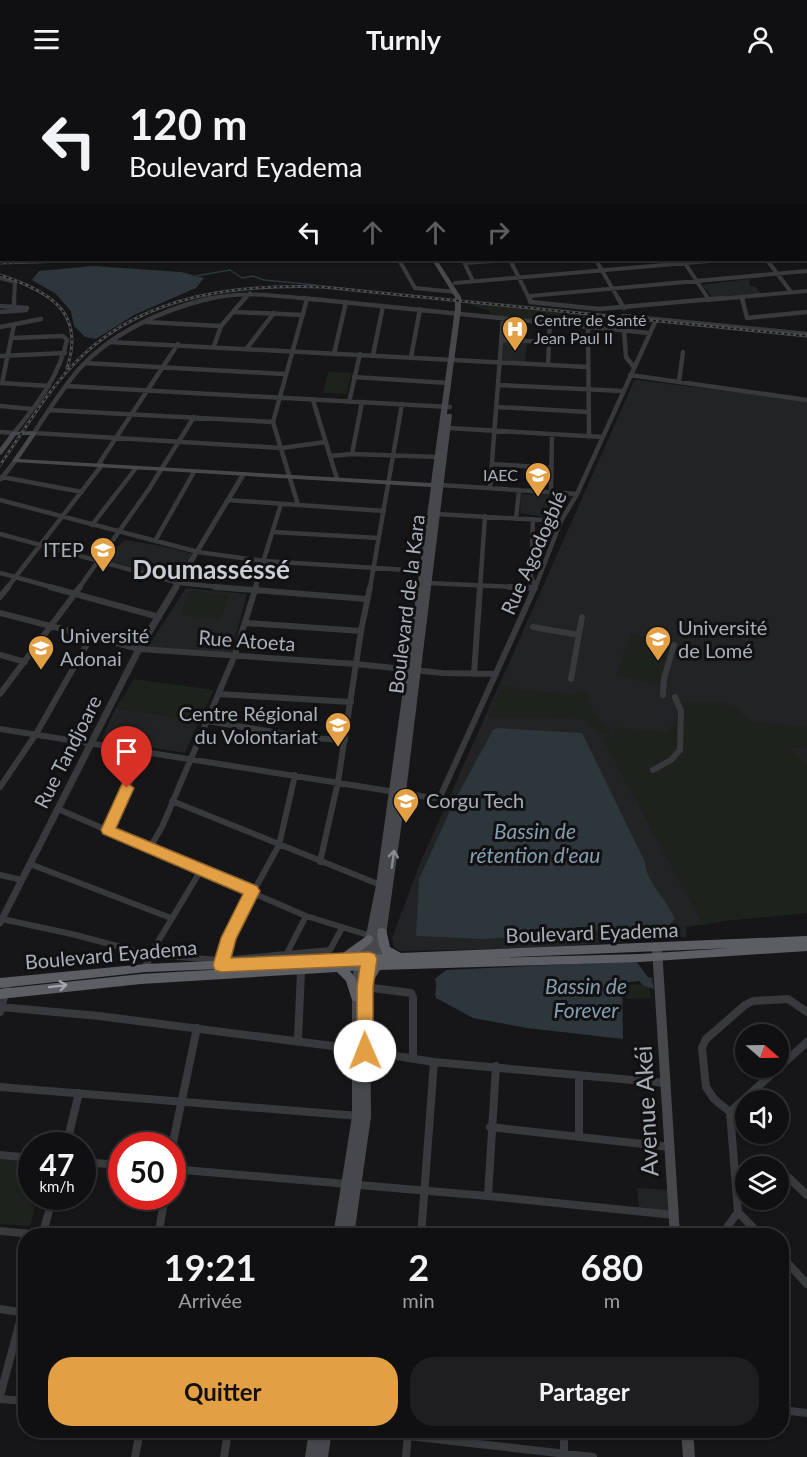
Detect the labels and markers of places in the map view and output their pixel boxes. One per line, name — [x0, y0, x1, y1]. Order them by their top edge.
place label: Centre de Santé Jean Paul II — [534, 310, 647, 347]
hospital icon: Centre de Santé Jean Paul II — [500, 314, 530, 352]
school or university icon: IAEC — [523, 460, 553, 498]
place label: IAEC — [483, 465, 518, 484]
school or university icon: ITEP — [88, 535, 118, 573]
place label: ITEP — [43, 537, 84, 561]
place label: Université de Lomé — [678, 615, 767, 662]
place label: Université Adonai — [60, 623, 149, 670]
school or university icon: Université de Lomé — [643, 624, 673, 662]
school or university icon: Université Adonai — [26, 633, 56, 671]
place label: Centre Régional du Volontariat — [179, 701, 318, 748]
school or university icon: Centre Régional du Volontariat — [323, 710, 353, 748]
pin — [101, 726, 152, 788]
school or university icon: Corgu Tech — [391, 786, 421, 824]
place label: Corgu Tech — [426, 788, 524, 812]

